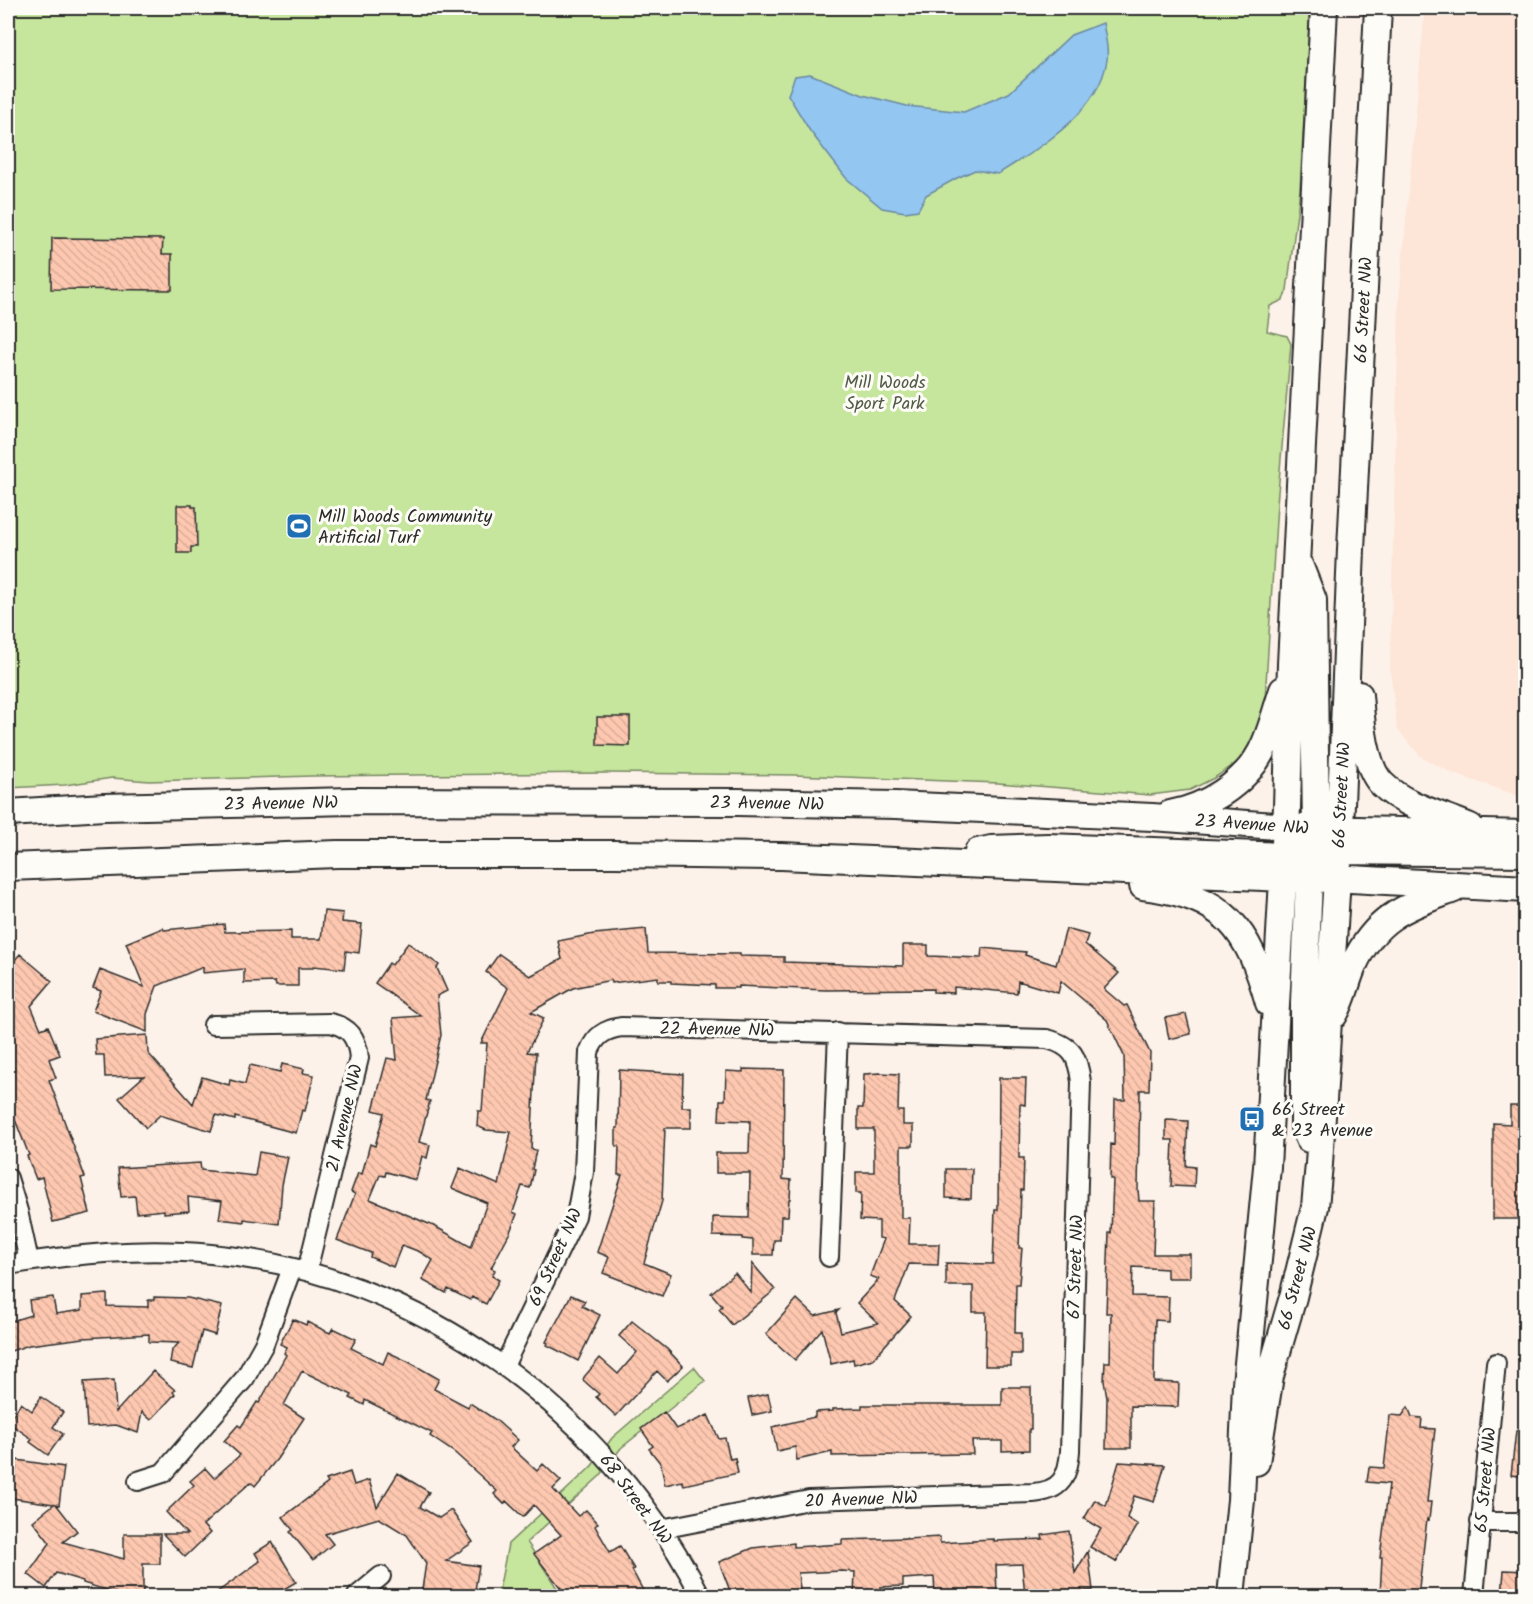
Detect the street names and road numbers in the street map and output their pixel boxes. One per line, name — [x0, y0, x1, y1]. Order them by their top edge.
street label: 66 Street NW — [1347, 256, 1382, 364]
street label: 66 Street NW — [1325, 741, 1360, 849]
street label: 23 Avenue NW — [224, 789, 338, 820]
street label: 23 Avenue NW — [710, 789, 824, 820]
street label: 23 Avenue NW — [1194, 807, 1310, 844]
street label: 22 Avenue NW — [659, 1015, 775, 1046]
street label: 21 Avenue NW — [319, 1062, 372, 1175]
street label: 69 Street NW — [522, 1204, 591, 1312]
street label: 67 Street NW — [1060, 1214, 1093, 1320]
street label: 66 Street NW — [1271, 1223, 1326, 1334]
street label: 65 Street NW — [1467, 1426, 1506, 1534]
street label: 68 Street NW — [591, 1448, 679, 1551]
street label: 20 Avenue NW — [804, 1484, 918, 1517]

